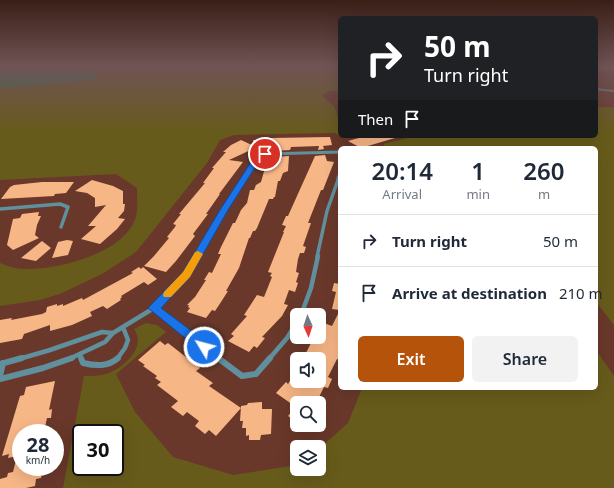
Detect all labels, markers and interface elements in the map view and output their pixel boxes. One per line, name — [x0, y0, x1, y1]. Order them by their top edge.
text: 50 m — [424, 27, 491, 65]
icon: right — [358, 32, 410, 84]
text: Turn right — [424, 63, 508, 87]
icon: arrive — [401, 108, 423, 130]
text: Then — [358, 109, 393, 129]
pin — [248, 137, 282, 171]
icon: arrive — [254, 143, 276, 165]
text: 20:14 — [371, 154, 433, 187]
text: 1 — [471, 154, 485, 187]
text: 260 — [523, 154, 565, 187]
text: Arrival — [382, 185, 422, 203]
text: min — [466, 185, 490, 203]
text: m — [538, 185, 550, 203]
icon: right — [358, 230, 380, 252]
text: Turn right — [392, 231, 467, 251]
text: 50 m — [543, 231, 578, 251]
icon: arrive — [358, 282, 380, 304]
text: Arrive at destination — [392, 283, 547, 303]
text: 210 m — [559, 283, 603, 303]
north arrow — [290, 308, 326, 344]
map controls — [290, 308, 326, 476]
position arrow — [183, 326, 225, 368]
button: Exit — [358, 336, 464, 382]
button: Share — [472, 336, 578, 382]
button: sound — [290, 352, 326, 388]
button: search — [290, 396, 326, 432]
speed limit sign: 30 — [72, 424, 124, 476]
text: 28 — [27, 431, 49, 458]
button: layers — [290, 440, 326, 476]
text: km/h — [26, 453, 50, 467]

